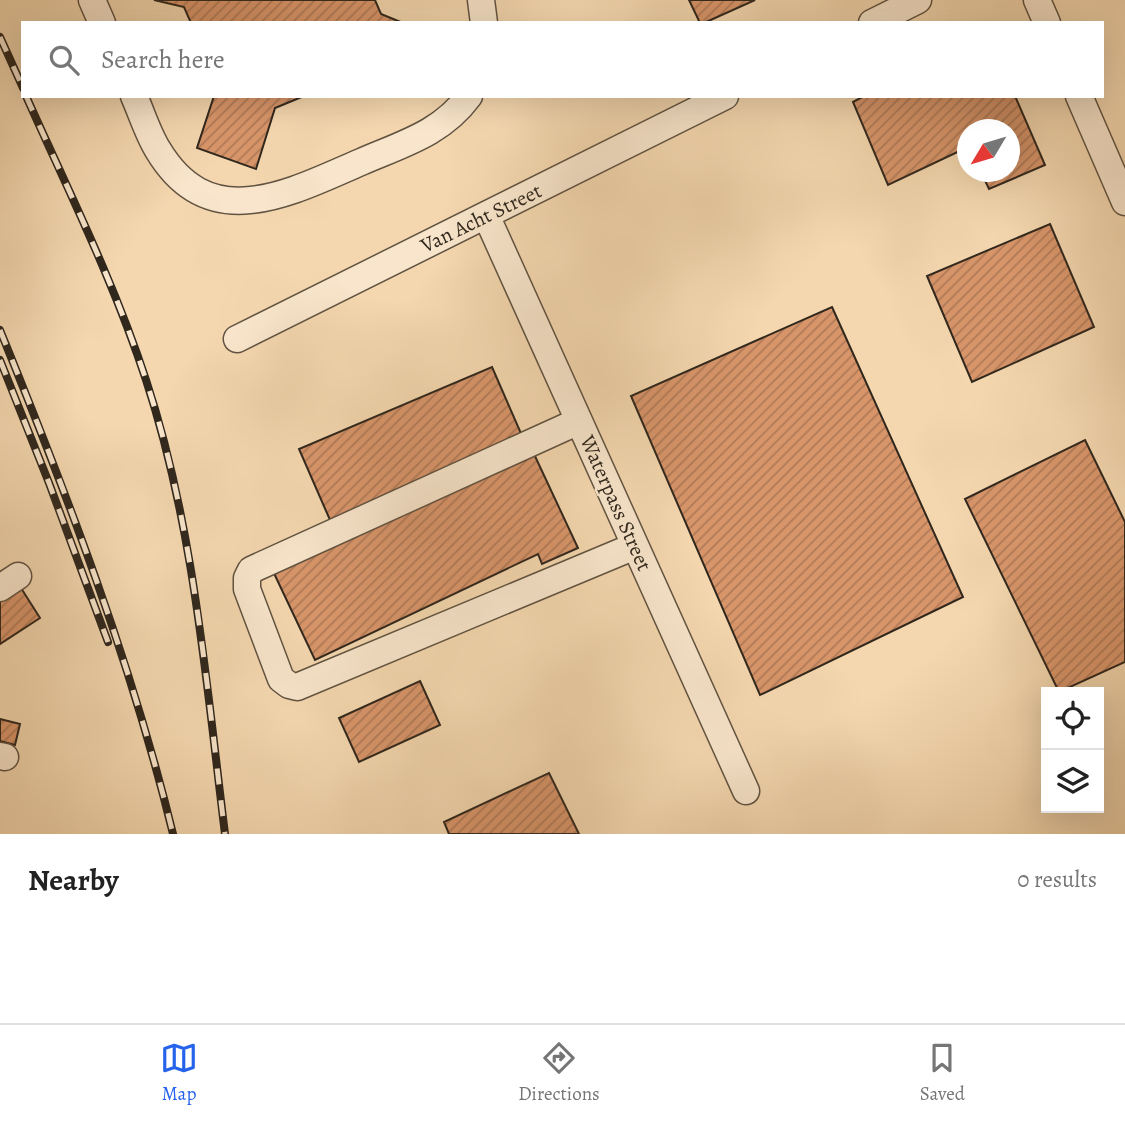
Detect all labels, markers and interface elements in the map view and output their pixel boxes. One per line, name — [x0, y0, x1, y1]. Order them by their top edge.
search box — [21, 21, 1104, 98]
icon: search — [45, 41, 83, 79]
text: Search here — [101, 42, 225, 77]
north arrow — [957, 119, 1020, 182]
street label: Van Acht Street — [415, 177, 546, 260]
street label: Waterpass Street — [573, 430, 658, 575]
map controls — [1041, 687, 1104, 813]
button: locate — [1041, 687, 1104, 750]
button: layers — [1041, 750, 1104, 813]
text: Nearby — [28, 860, 119, 900]
text: 0 results — [1017, 864, 1097, 895]
tab: Map — [160, 1039, 198, 1107]
tab: Directions — [518, 1039, 600, 1107]
tab: Saved — [920, 1039, 965, 1107]

